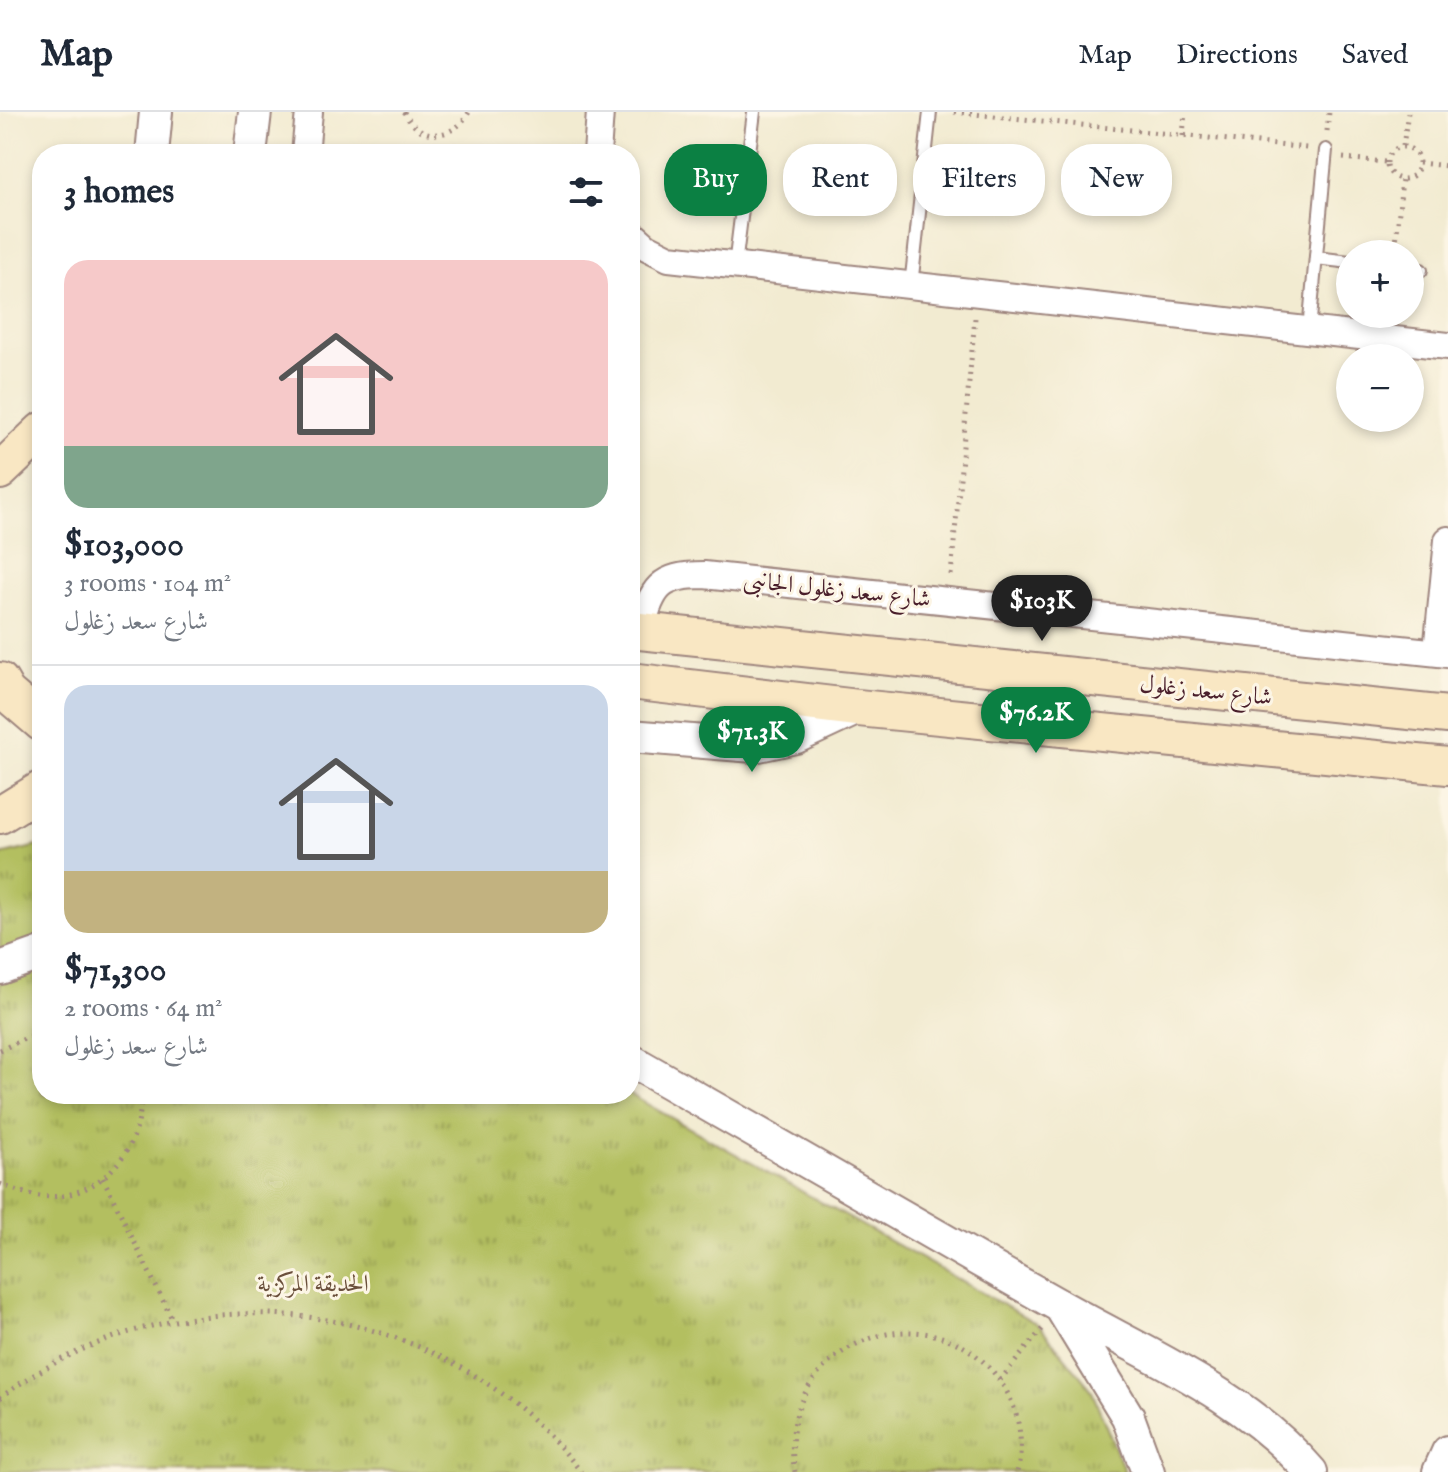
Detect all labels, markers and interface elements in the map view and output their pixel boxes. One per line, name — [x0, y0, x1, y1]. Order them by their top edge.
text: Map — [40, 31, 113, 79]
text: Map — [1078, 38, 1132, 73]
text: Directions — [1176, 38, 1298, 73]
text: Saved — [1342, 38, 1408, 73]
chip: Buy — [664, 144, 767, 216]
chip: Rent — [783, 144, 897, 216]
chip: Filters — [913, 144, 1045, 216]
chip: New — [1061, 144, 1172, 216]
icon: filters — [564, 170, 608, 214]
text: 3 homes — [64, 171, 174, 214]
map controls — [1336, 240, 1424, 432]
button: + — [1336, 240, 1424, 328]
icon: home — [264, 312, 408, 456]
button: − — [1336, 344, 1424, 432]
text: $103,000 — [64, 524, 184, 567]
street label: شارع سعد زغلول الجانبى — [741, 565, 932, 619]
text: 3 rooms · 104 m² — [64, 567, 231, 600]
pin: $103K — [986, 575, 1098, 643]
text: $103K — [1009, 584, 1075, 617]
text: شارع سعد زغلول — [64, 605, 208, 638]
street label: شارع سعد زغلول — [1138, 669, 1274, 717]
pin: $76.2K — [971, 687, 1101, 755]
text: $76.2K — [999, 696, 1073, 729]
pin: $71.3K — [687, 706, 817, 774]
text: $71.3K — [717, 715, 787, 748]
icon: home — [264, 737, 408, 881]
text: $71,300 — [64, 949, 167, 992]
text: 2 rooms · 64 m² — [64, 992, 223, 1025]
text: شارع سعد زغلول — [64, 1030, 208, 1063]
park label: الحديقة المركزية — [257, 1269, 369, 1300]

